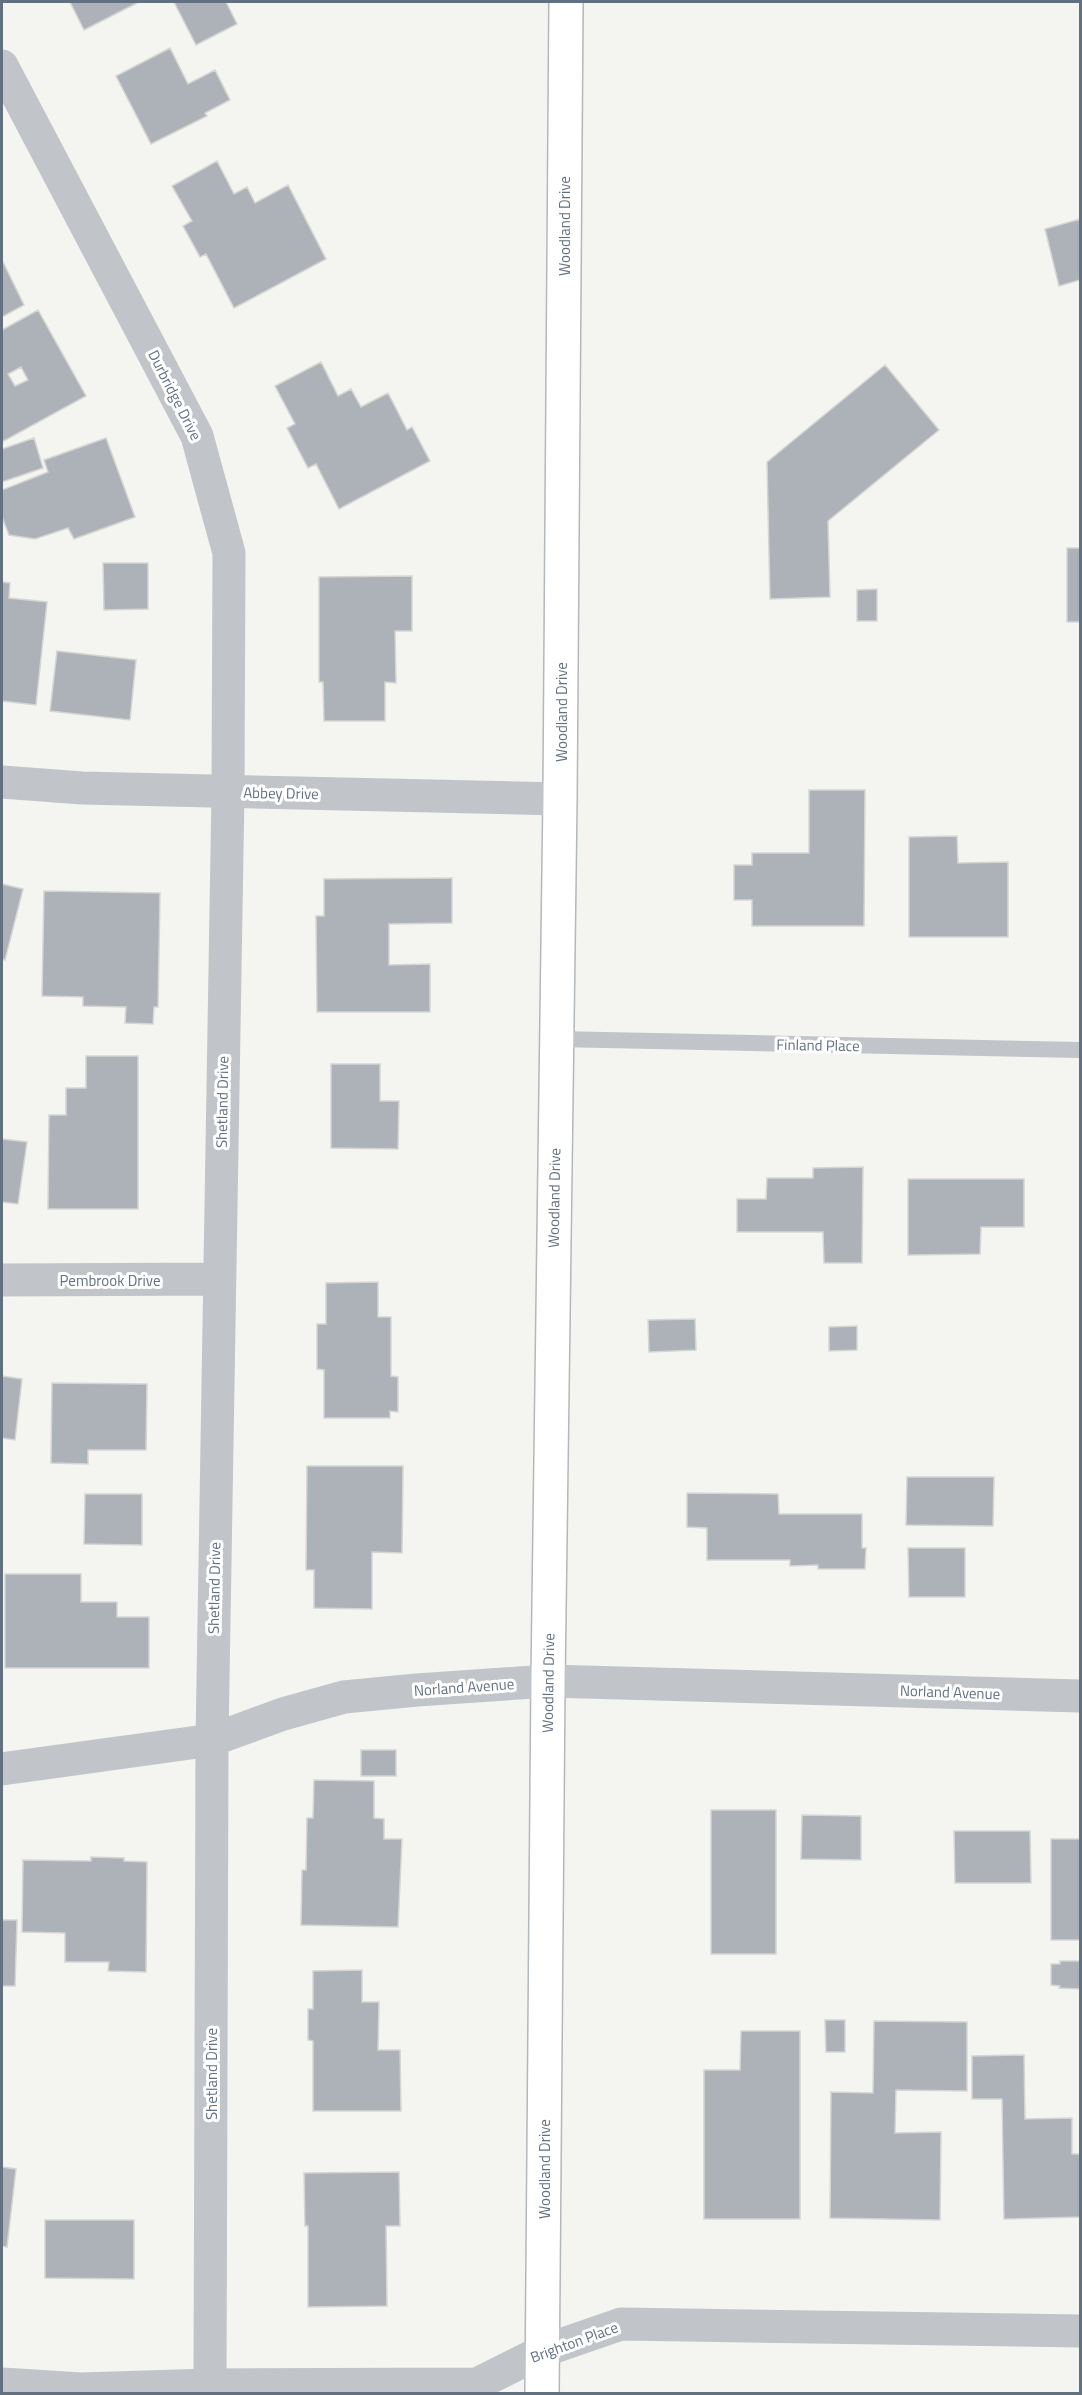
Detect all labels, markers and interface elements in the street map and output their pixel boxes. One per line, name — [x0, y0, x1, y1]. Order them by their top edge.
street label: Woodland Drive — [553, 176, 576, 276]
street label: Durbridge Drive — [142, 346, 208, 444]
street label: Woodland Drive — [550, 662, 573, 762]
street label: Abbey Drive — [243, 781, 319, 805]
street label: Finland Place — [776, 1033, 860, 1057]
street label: Shetland Drive — [210, 1056, 234, 1148]
street label: Woodland Drive — [542, 1148, 566, 1248]
street label: Pembrook Drive — [59, 1269, 161, 1292]
street label: Shetland Drive — [202, 1542, 226, 1634]
street label: Woodland Drive — [536, 1633, 560, 1733]
street label: Norland Avenue — [413, 1672, 515, 1702]
street label: Norland Avenue — [899, 1679, 1001, 1705]
street label: Shetland Drive — [200, 2028, 223, 2120]
street label: Woodland Drive — [533, 2119, 556, 2219]
street label: Brighton Place — [527, 2315, 621, 2369]

